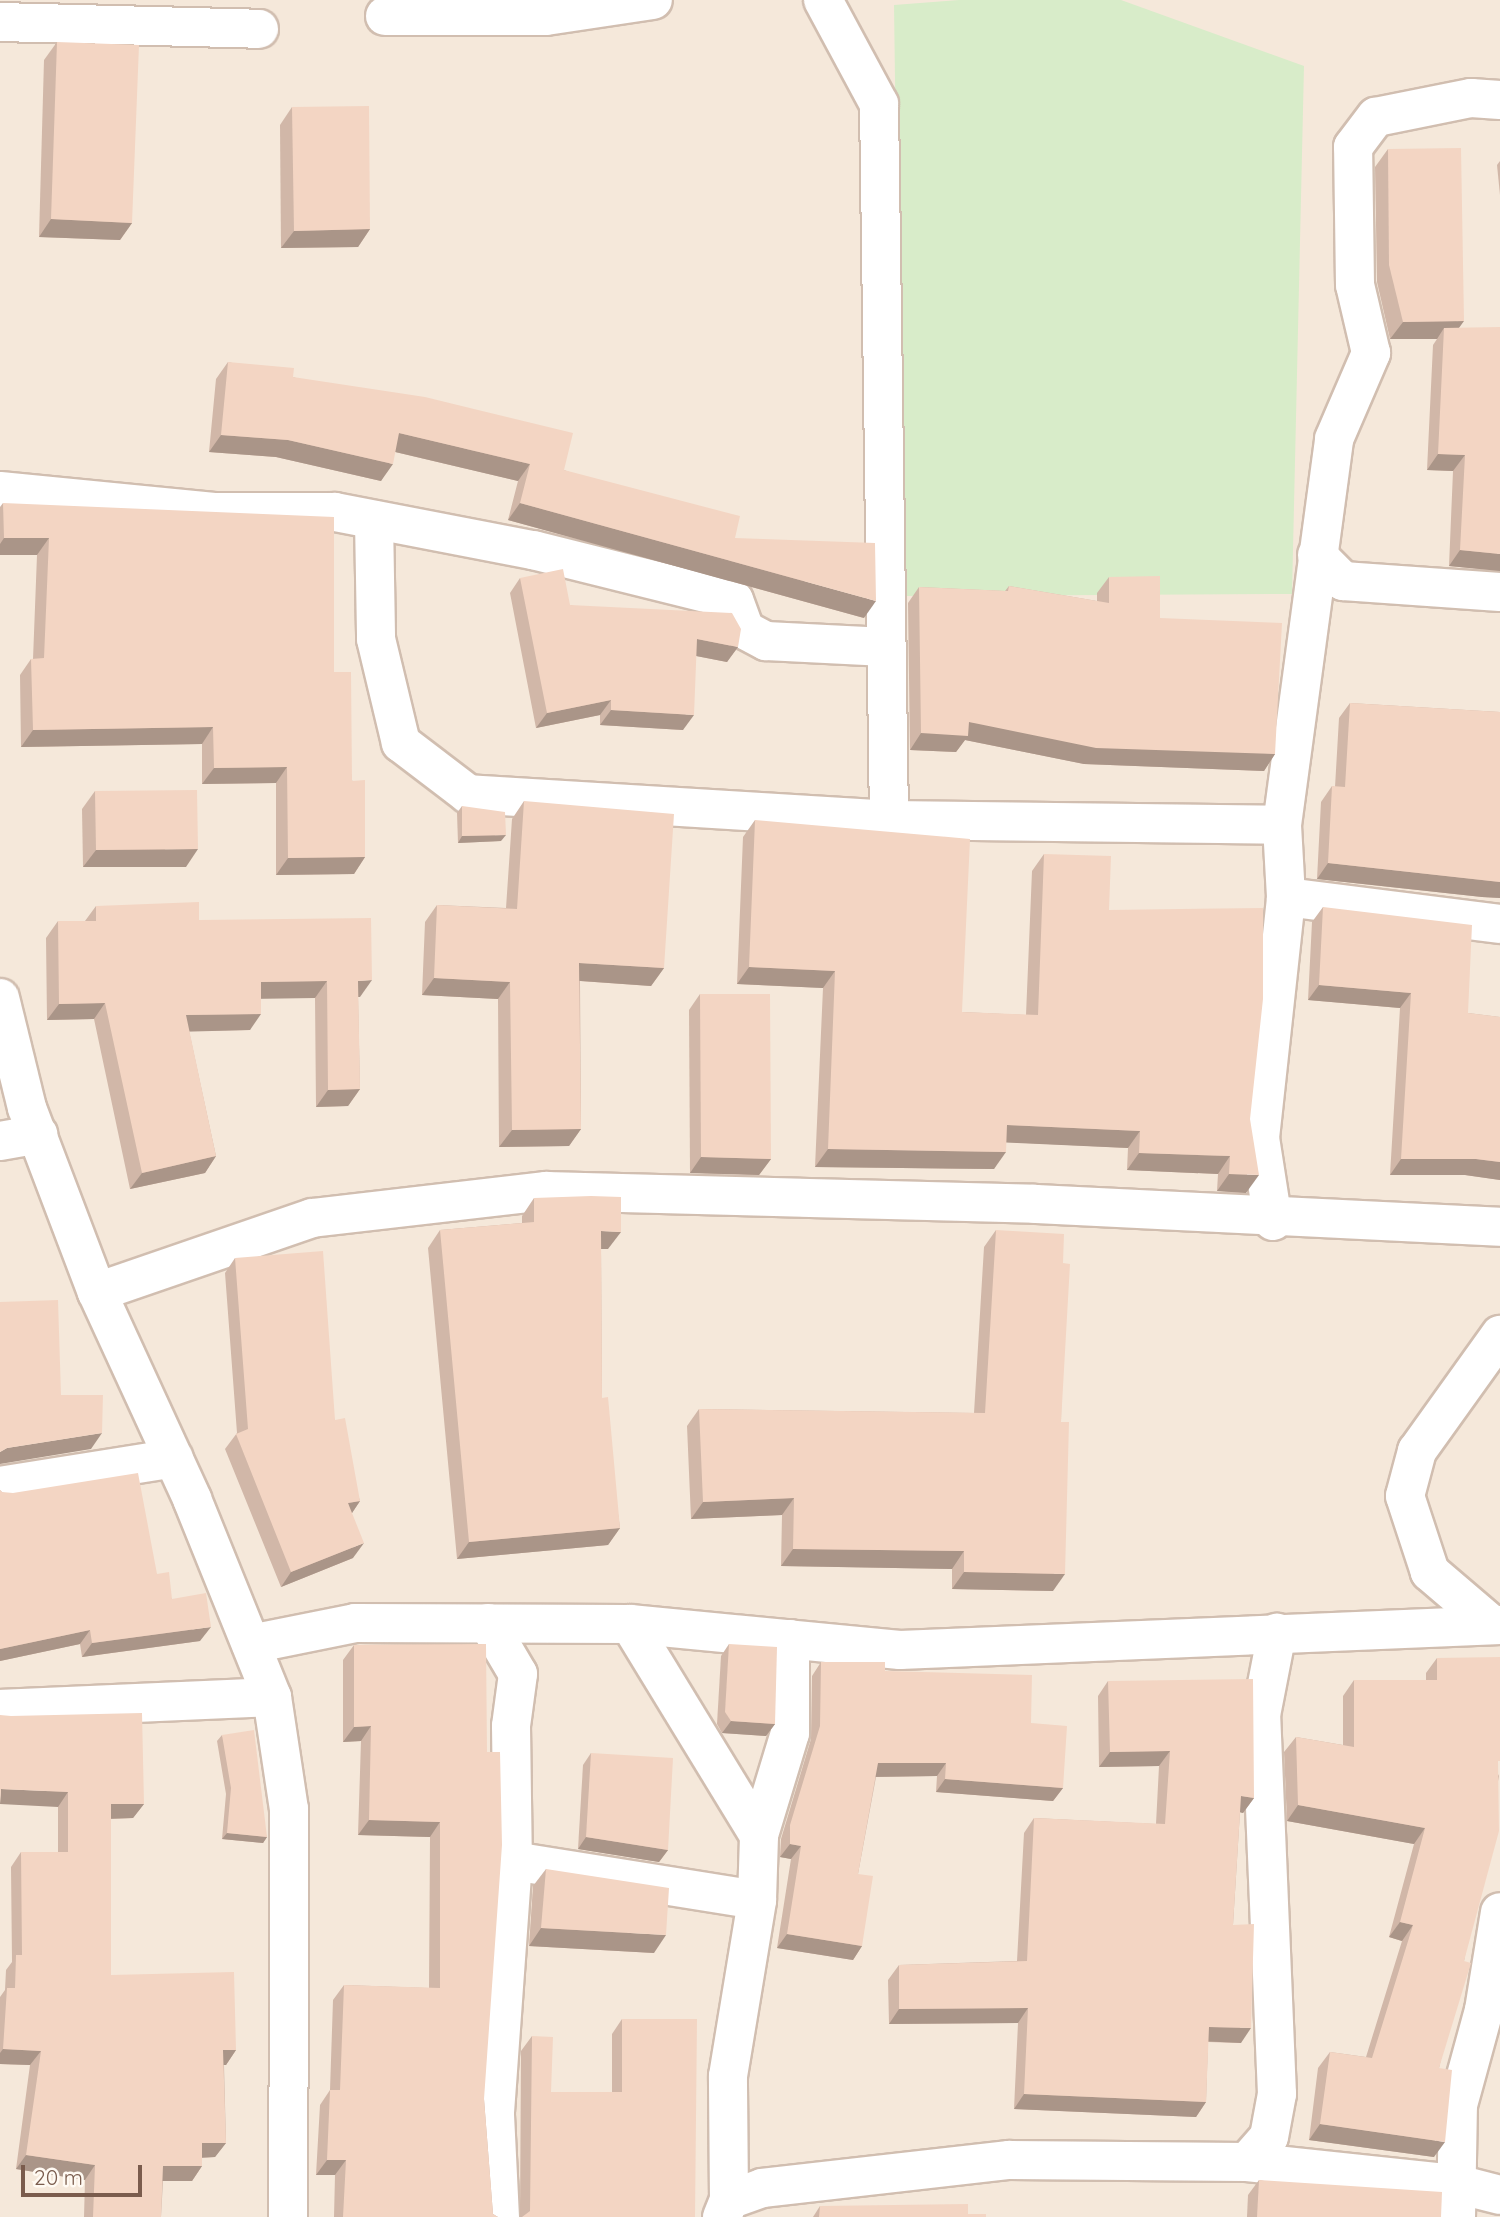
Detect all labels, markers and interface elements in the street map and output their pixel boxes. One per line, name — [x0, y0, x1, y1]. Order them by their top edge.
scale bar — [24, 2150, 145, 2194]
text: 20 m — [34, 2164, 83, 2190]

